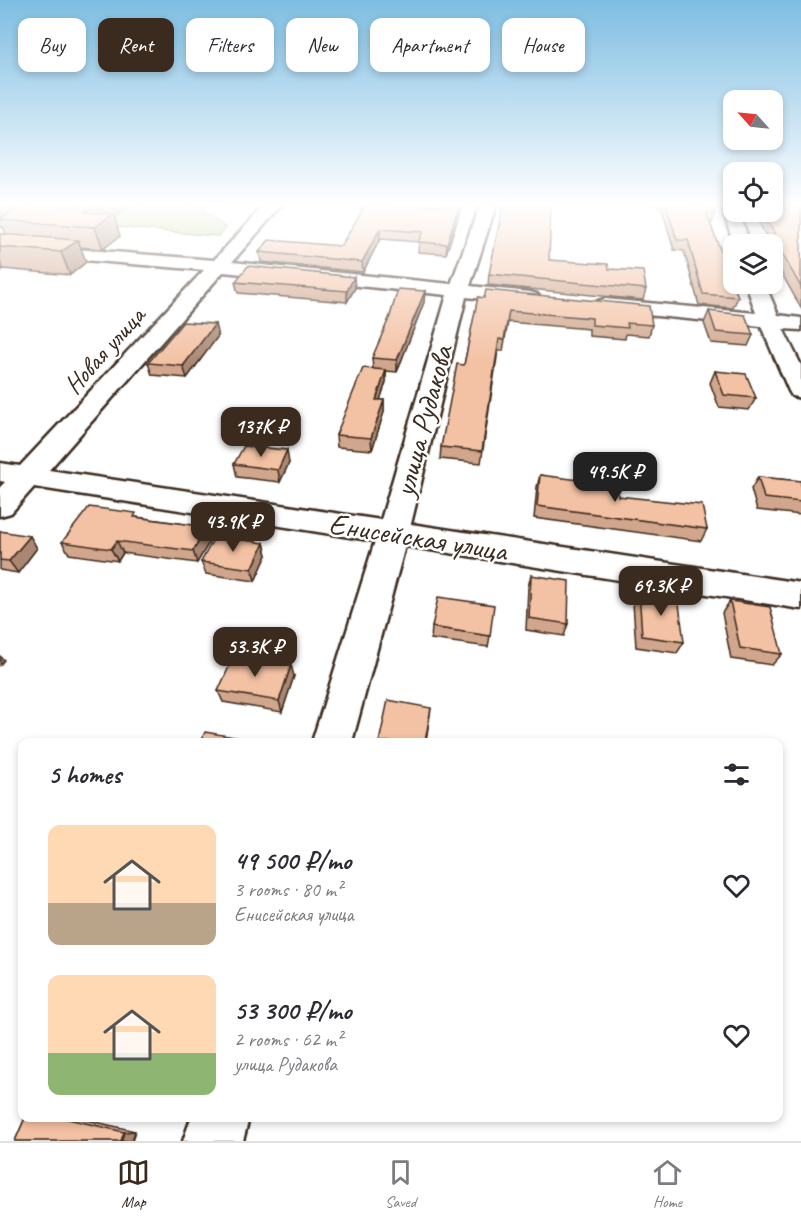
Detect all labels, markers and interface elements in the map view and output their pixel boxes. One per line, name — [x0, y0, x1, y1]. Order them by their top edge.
chip: Buy — [18, 18, 86, 72]
chip: Rent — [98, 18, 174, 72]
chip: Filters — [186, 18, 274, 72]
chip: New — [286, 18, 358, 72]
chip: Apartment — [370, 18, 490, 72]
chip: House — [502, 18, 585, 72]
north arrow — [723, 90, 783, 150]
map controls — [723, 90, 783, 294]
button: locate — [723, 162, 783, 222]
button: layers — [723, 234, 783, 294]
street label: Новая улица — [57, 298, 154, 401]
street label: улица Рудакова — [384, 340, 462, 502]
pin: 137K ₽ — [212, 407, 310, 458]
text: 137K ₽ — [235, 414, 287, 439]
pin: 49.5K ₽ — [560, 452, 670, 503]
text: 49.5K ₽ — [587, 459, 643, 484]
pin: 43.9K ₽ — [178, 502, 288, 553]
street label: Енисейская улица — [326, 504, 512, 570]
text: 43.9K ₽ — [205, 509, 261, 534]
pin: 69.3K ₽ — [606, 566, 716, 617]
text: 69.3K ₽ — [633, 573, 689, 598]
pin: 53.3K ₽ — [200, 627, 310, 678]
text: 53.3K ₽ — [227, 634, 283, 659]
text: 5 homes — [48, 758, 121, 791]
icon: filters — [720, 758, 753, 791]
text: 49 500 ₽/mo — [234, 844, 351, 877]
icon: home — [96, 849, 168, 921]
icon: heart — [720, 869, 753, 902]
text: 3 rooms · 80 m² — [234, 877, 342, 902]
text: Енисейская улица — [234, 902, 354, 927]
text: 53 300 ₽/mo — [234, 994, 351, 1027]
icon: home — [96, 999, 168, 1071]
icon: heart — [720, 1019, 753, 1052]
text: 2 rooms · 62 m² — [234, 1027, 342, 1052]
text: улица Рудакова — [234, 1052, 337, 1077]
tab: Map — [117, 1156, 150, 1212]
tab: Saved — [384, 1156, 417, 1212]
tab: Home — [651, 1156, 684, 1212]

